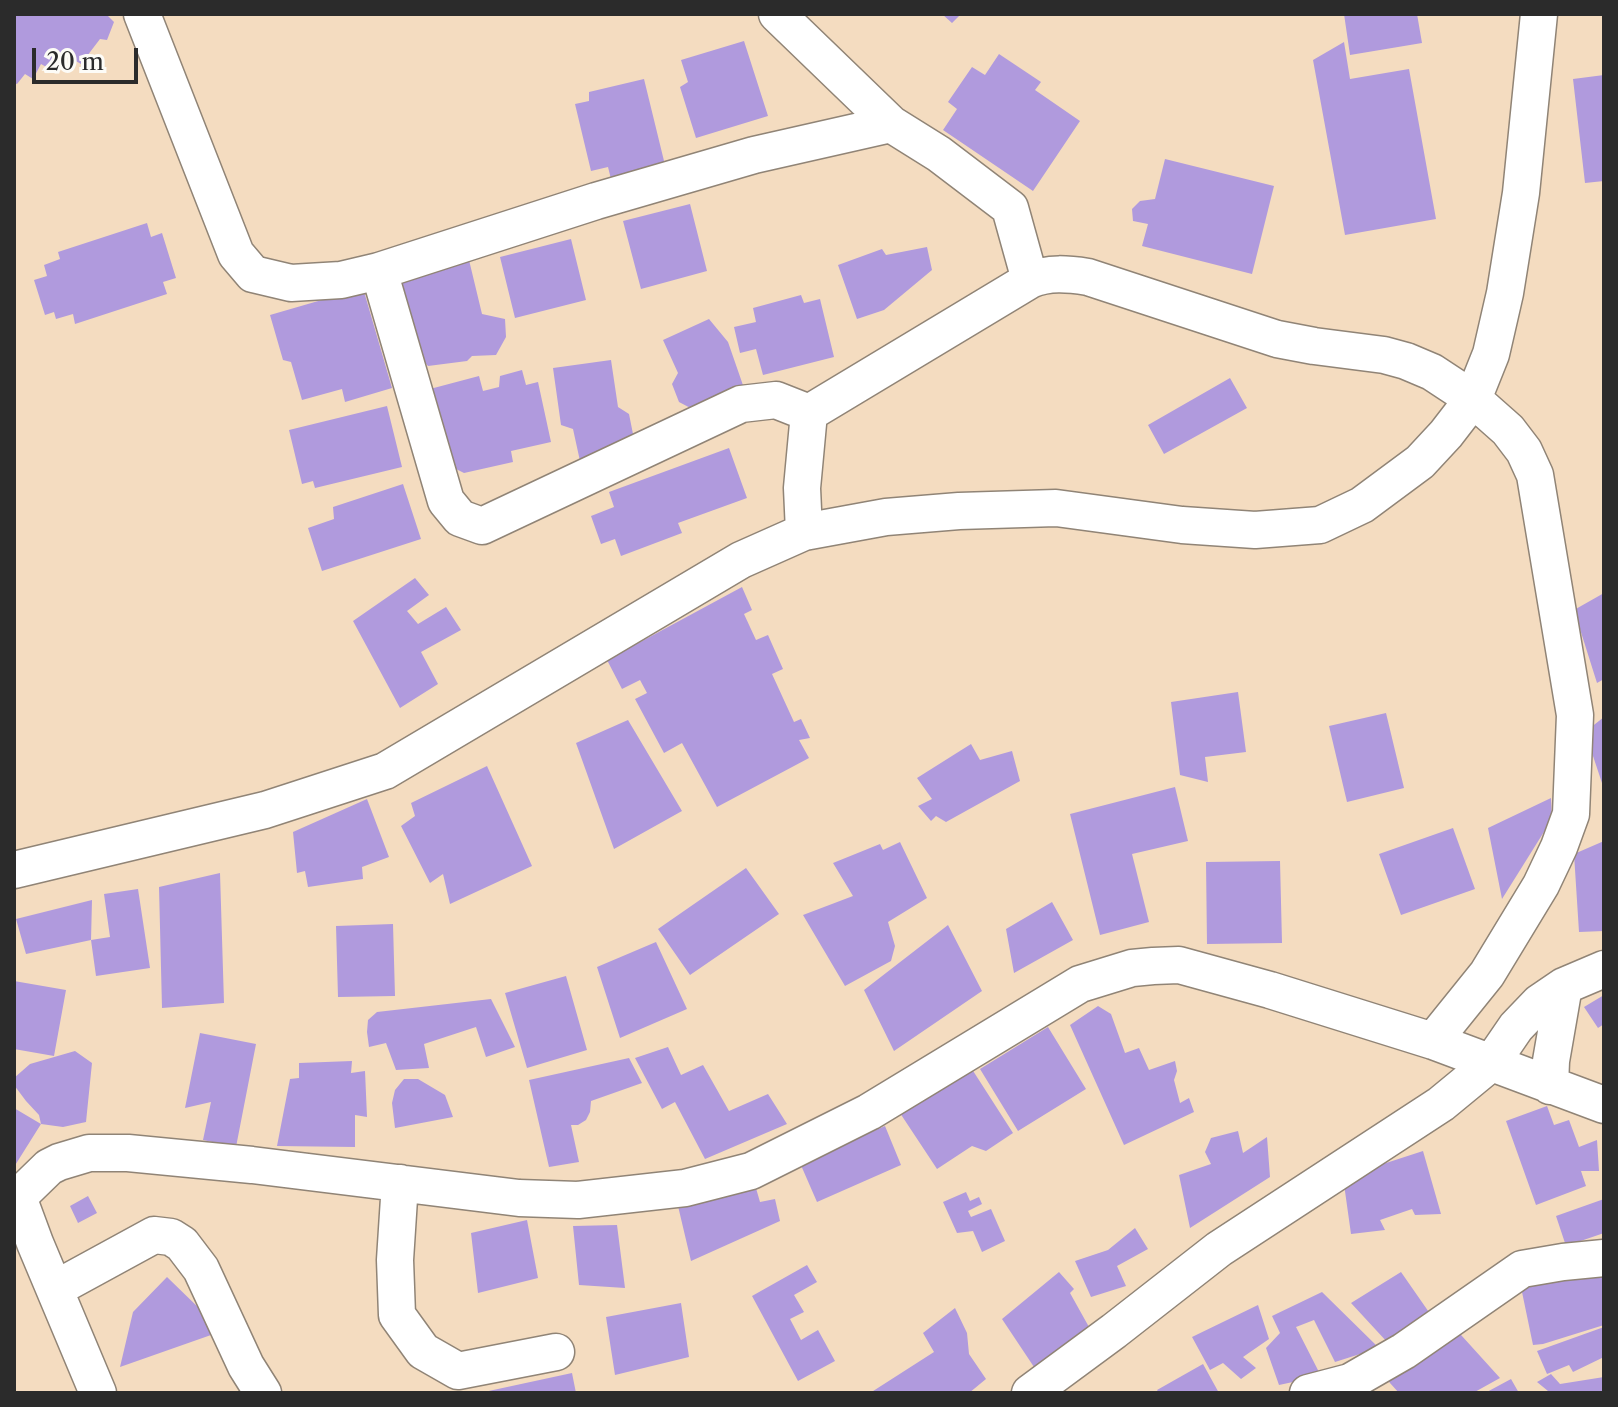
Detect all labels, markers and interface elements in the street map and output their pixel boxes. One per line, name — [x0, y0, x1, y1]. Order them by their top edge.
scale bar — [36, 32, 142, 82]
text: 20 m — [46, 47, 104, 76]

